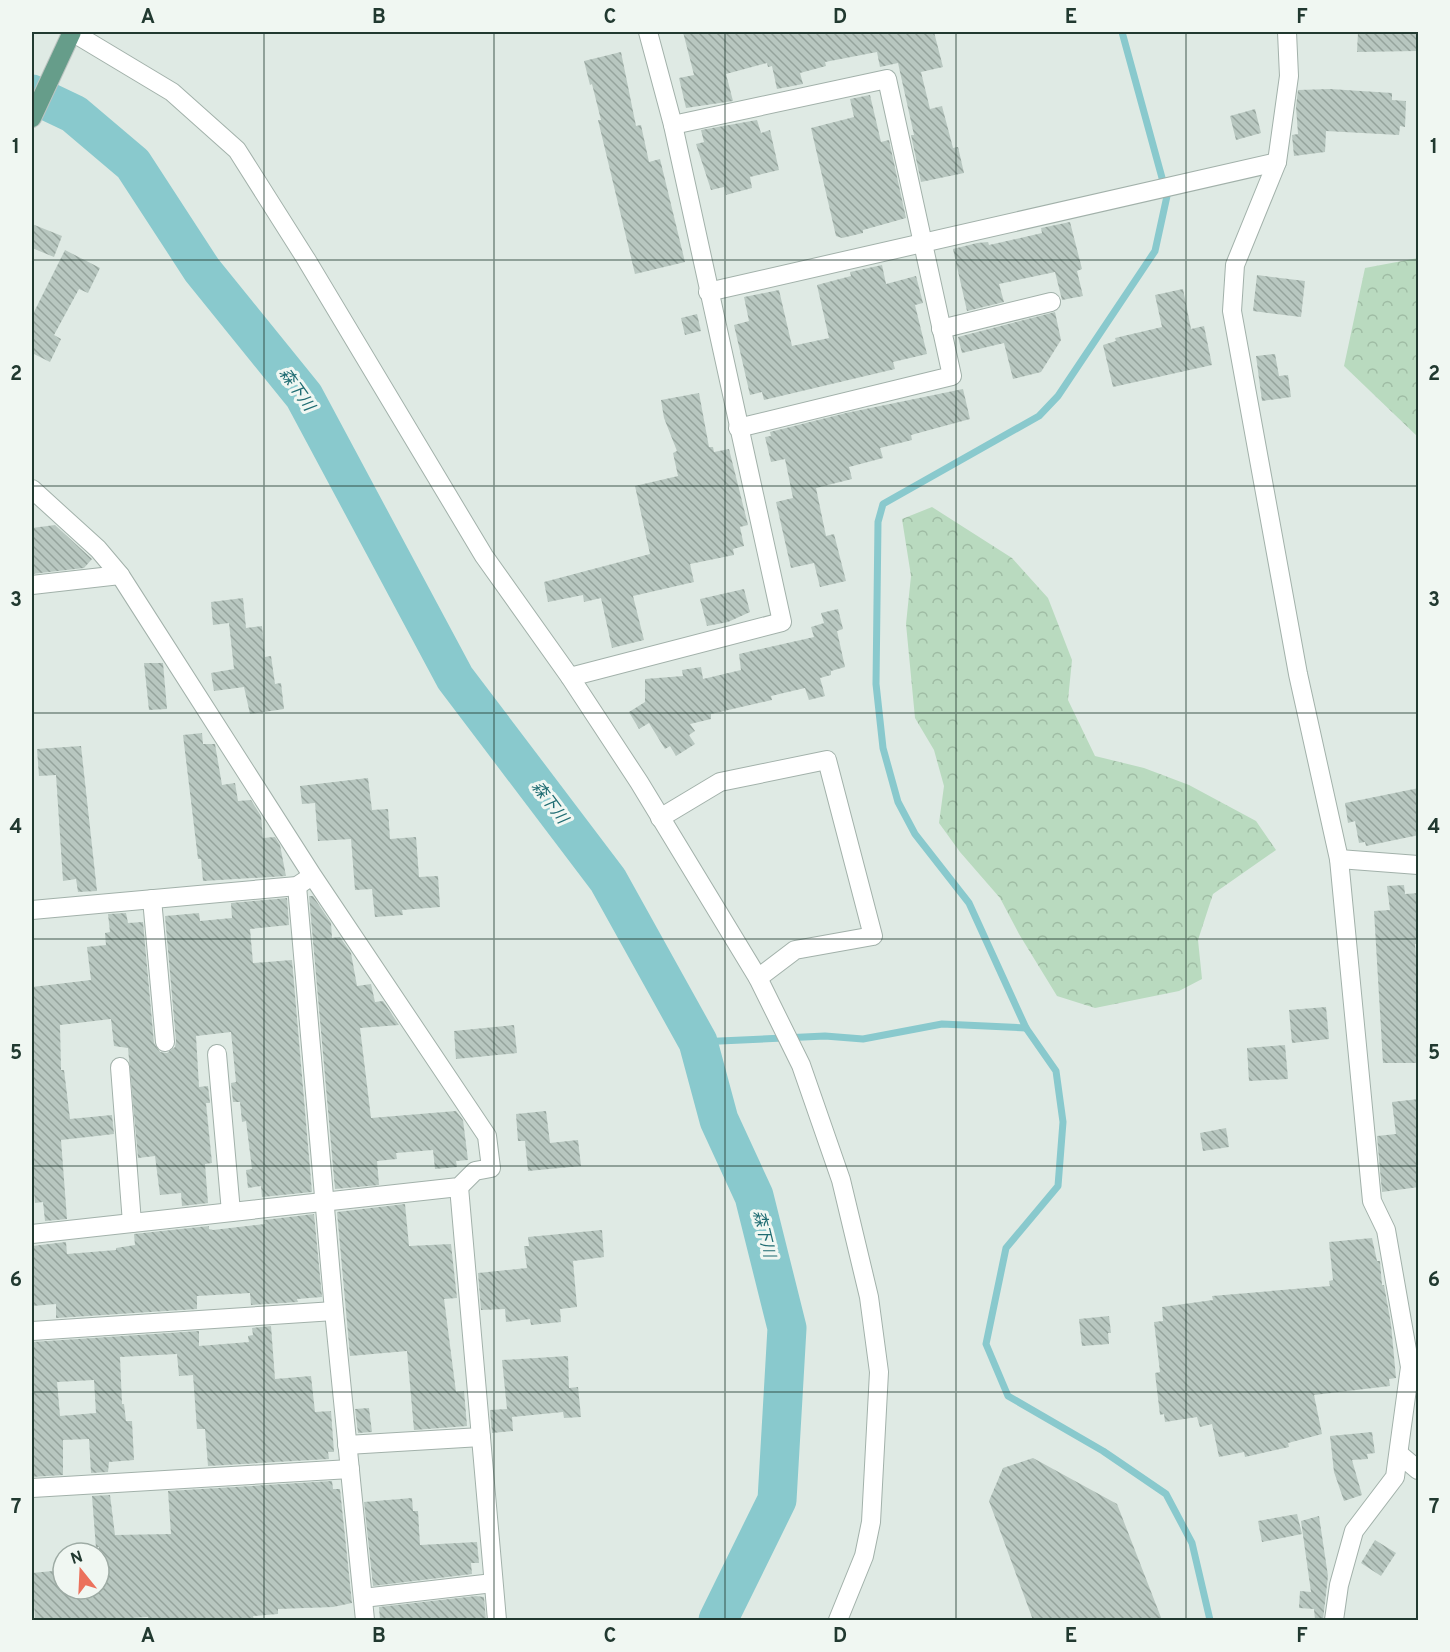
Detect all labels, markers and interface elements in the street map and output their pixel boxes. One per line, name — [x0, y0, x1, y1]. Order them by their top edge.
text: A — [141, 5, 155, 31]
text: B — [372, 5, 386, 31]
text: C — [604, 5, 616, 31]
text: D — [833, 5, 847, 31]
text: E — [1065, 5, 1077, 31]
text: F — [1296, 5, 1308, 31]
text: 1 — [12, 135, 20, 161]
text: 1 — [1430, 135, 1438, 161]
text: 2 — [10, 362, 22, 388]
text: 2 — [1428, 362, 1440, 388]
water label: 森下川 — [274, 365, 319, 417]
text: 3 — [10, 588, 22, 614]
text: 3 — [1428, 588, 1440, 614]
water label: 森下川 — [527, 778, 573, 830]
text: 4 — [10, 815, 22, 841]
text: 4 — [1428, 815, 1440, 841]
text: 5 — [10, 1041, 22, 1067]
text: 5 — [1428, 1041, 1440, 1067]
water label: 森下川 — [747, 1208, 779, 1262]
text: 6 — [10, 1268, 22, 1294]
text: 6 — [1428, 1268, 1440, 1294]
text: 7 — [11, 1495, 21, 1521]
text: 7 — [1429, 1495, 1439, 1521]
north arrow — [51, 1541, 111, 1601]
text: N — [68, 1547, 86, 1570]
text: A — [141, 1624, 155, 1650]
text: B — [372, 1624, 386, 1650]
text: C — [604, 1624, 616, 1650]
text: D — [833, 1624, 847, 1650]
text: E — [1065, 1624, 1077, 1650]
text: F — [1296, 1624, 1308, 1650]

